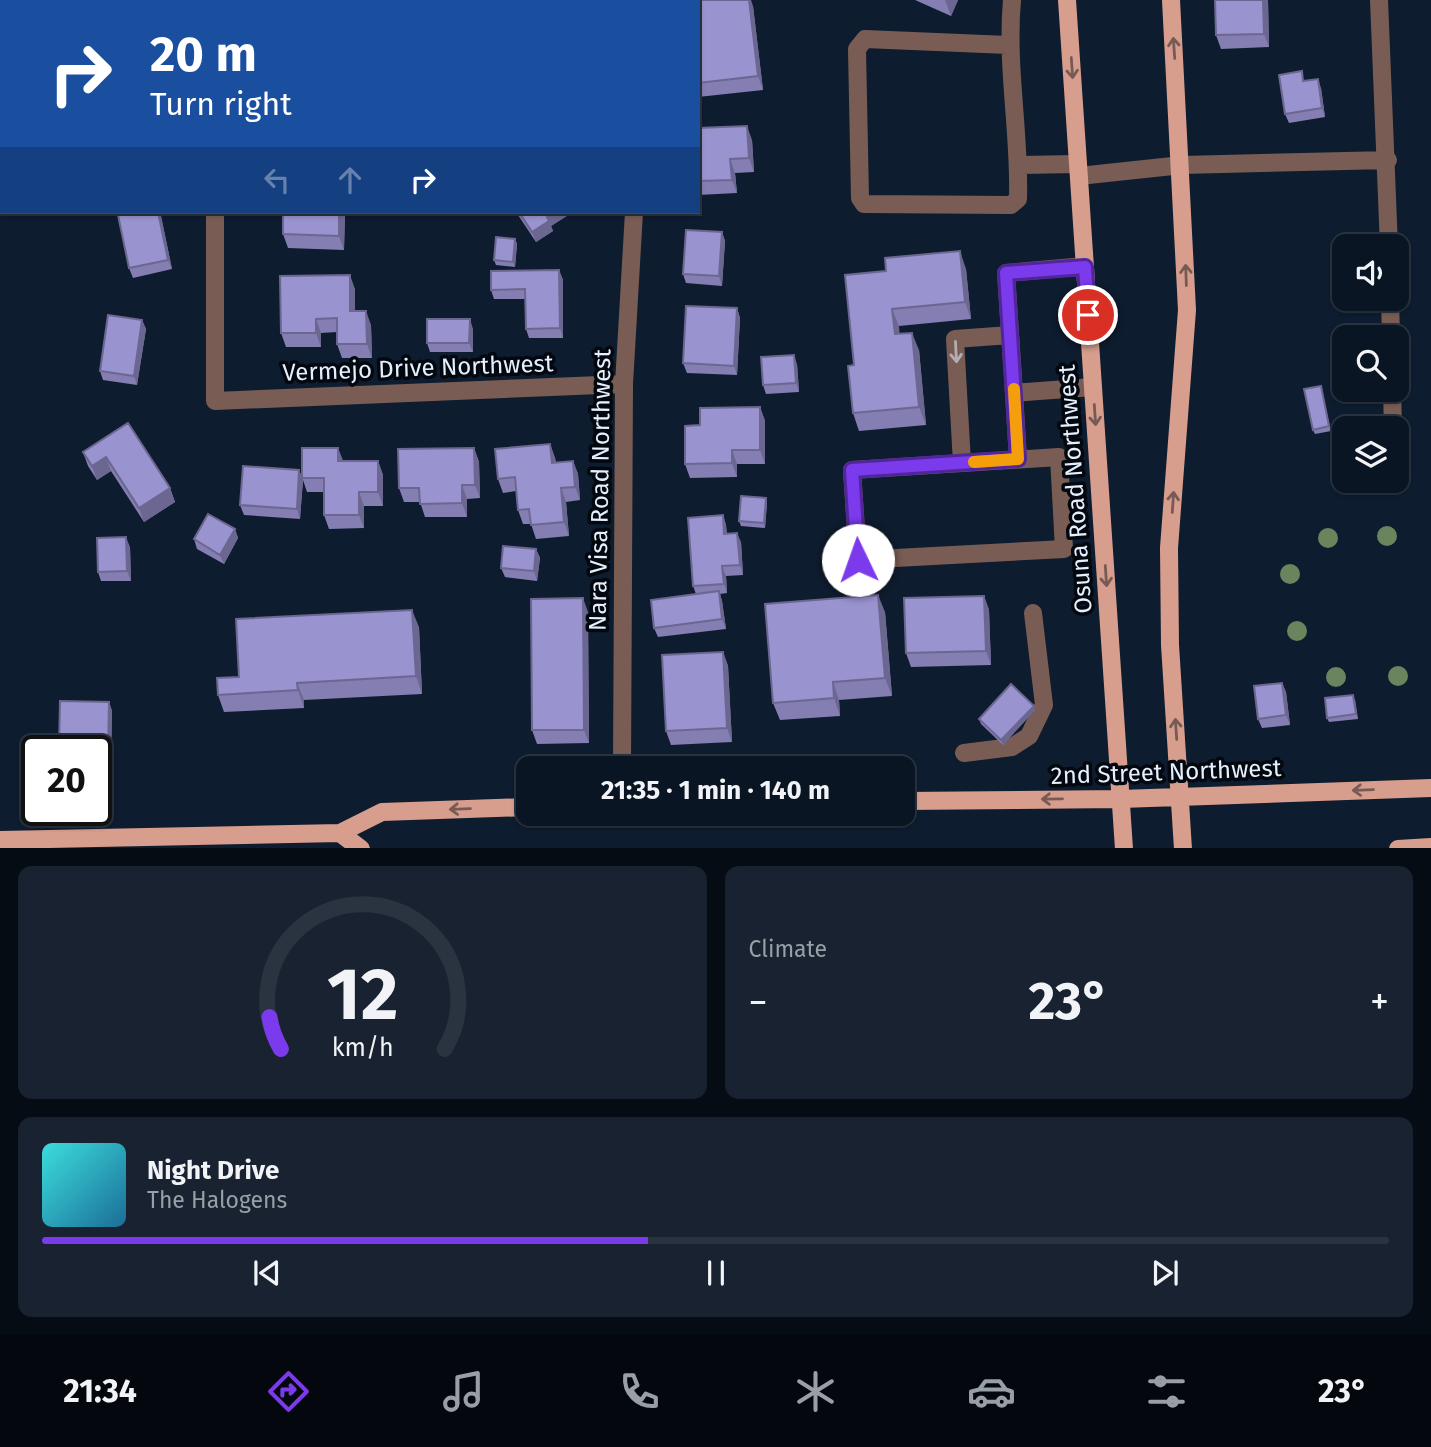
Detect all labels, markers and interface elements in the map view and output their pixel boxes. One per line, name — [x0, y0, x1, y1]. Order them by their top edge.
text: 20 m — [150, 25, 257, 84]
icon: right — [35, 28, 126, 119]
one-way arrow — [1167, 37, 1180, 59]
one-way arrow — [1066, 56, 1079, 79]
text: Turn right — [150, 85, 292, 123]
icon: left — [258, 161, 296, 199]
icon: ahead — [331, 161, 369, 199]
icon: right — [404, 161, 442, 199]
map controls — [1332, 234, 1409, 493]
button: sound — [1332, 234, 1409, 311]
one-way arrow — [1179, 263, 1192, 286]
pin — [1058, 285, 1118, 345]
icon: arrive — [1069, 296, 1107, 334]
button: search — [1332, 325, 1409, 402]
one-way arrow — [950, 340, 963, 363]
street label: Nara Visa Road Northwest — [584, 348, 616, 631]
street label: Vermejo Drive Northwest — [282, 349, 554, 387]
street label: Osuna Road Northwest — [1052, 363, 1098, 614]
one-way arrow — [1089, 404, 1102, 426]
button: layers — [1332, 416, 1409, 493]
one-way arrow — [1167, 491, 1180, 513]
position arrow — [821, 523, 895, 597]
one-way arrow — [1099, 565, 1112, 588]
one-way arrow — [1169, 718, 1182, 741]
speed limit sign: 20 — [21, 735, 112, 826]
street label: 2nd Street Northwest — [1050, 754, 1282, 790]
text: 21:35 · 1 min · 140 m — [601, 775, 830, 806]
one-way arrow — [1352, 784, 1375, 797]
one-way arrow — [1041, 793, 1064, 806]
one-way arrow — [449, 803, 472, 816]
text: Climate — [749, 935, 827, 963]
text: 12 — [327, 951, 398, 1038]
text: 23° — [1028, 970, 1109, 1033]
text: − — [749, 979, 768, 1025]
text: + — [1370, 979, 1389, 1025]
text: km/h — [331, 1032, 393, 1062]
text: Night Drive — [147, 1155, 279, 1186]
text: The Halogens — [147, 1186, 287, 1214]
icon: previous — [248, 1254, 286, 1292]
icon: pause — [697, 1254, 735, 1292]
icon: next — [1146, 1254, 1184, 1292]
icon: directions — [264, 1367, 313, 1416]
icon: music — [439, 1367, 488, 1416]
icon: phone — [615, 1367, 664, 1416]
icon: climate — [791, 1367, 840, 1416]
icon: car — [967, 1367, 1016, 1416]
icon: filters — [1142, 1367, 1191, 1416]
text: 21:34 — [63, 1372, 137, 1410]
text: 23° — [1318, 1372, 1368, 1410]

